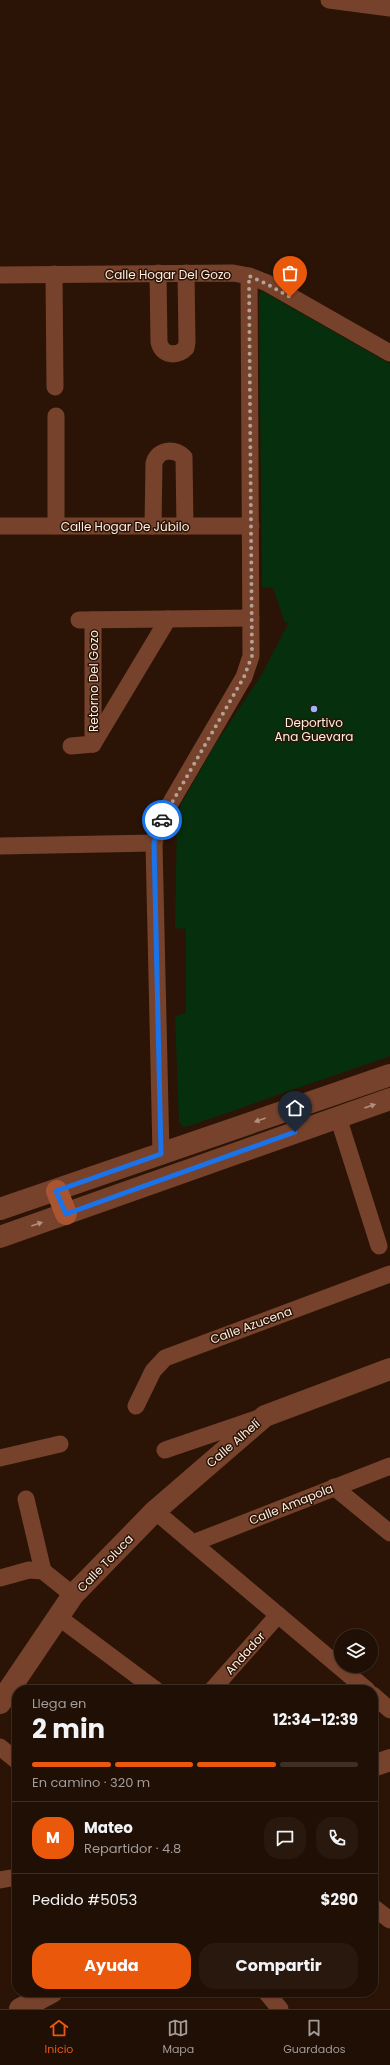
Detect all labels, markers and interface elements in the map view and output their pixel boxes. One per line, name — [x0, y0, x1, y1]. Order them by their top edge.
pin — [273, 256, 307, 297]
icon: bag — [279, 262, 301, 284]
street label: Calle Hogar Del Gozo — [105, 266, 231, 283]
street label: Calle Hogar De Júbilo — [61, 518, 190, 535]
street label: Retorno Del Gozo — [85, 630, 102, 732]
marker: Deportivo Ana Guevara — [309, 704, 319, 714]
place label: Deportivo Ana Guevara — [275, 714, 353, 745]
courier — [142, 800, 182, 840]
icon: car — [151, 809, 173, 831]
pin — [278, 1091, 312, 1132]
icon: home — [284, 1097, 306, 1119]
one-way arrow — [365, 1102, 377, 1108]
one-way arrow — [254, 1117, 266, 1123]
one-way arrow — [31, 1221, 43, 1227]
street label: Calle Azucena — [208, 1302, 294, 1348]
street label: Calle Alhelí — [203, 1415, 264, 1471]
street label: Calle Amapola — [246, 1479, 336, 1529]
street label: Calle Toluca — [73, 1530, 137, 1596]
street label: Andador — [221, 1628, 269, 1678]
map controls — [334, 1629, 378, 1673]
button: layers — [334, 1629, 378, 1673]
text: Llega en — [32, 1694, 86, 1713]
text: 12:34–12:39 — [273, 1709, 358, 1730]
text: 2 min — [32, 1711, 105, 1747]
text: En camino · 320 m — [32, 1773, 150, 1792]
text: Mateo — [84, 1817, 133, 1838]
button: chat — [264, 1817, 306, 1859]
button: phone — [316, 1817, 358, 1859]
text: M — [46, 1827, 60, 1848]
text: Repartidor · 4.8 — [84, 1839, 181, 1858]
text: Pedido #5053 — [32, 1889, 137, 1910]
text: $290 — [321, 1889, 358, 1910]
button: Ayuda — [32, 1943, 191, 1989]
button: Compartir — [199, 1943, 358, 1989]
tab: Inicio — [45, 2017, 73, 2058]
tab: Mapa — [162, 2017, 194, 2058]
tab: Guardados — [283, 2017, 345, 2058]

